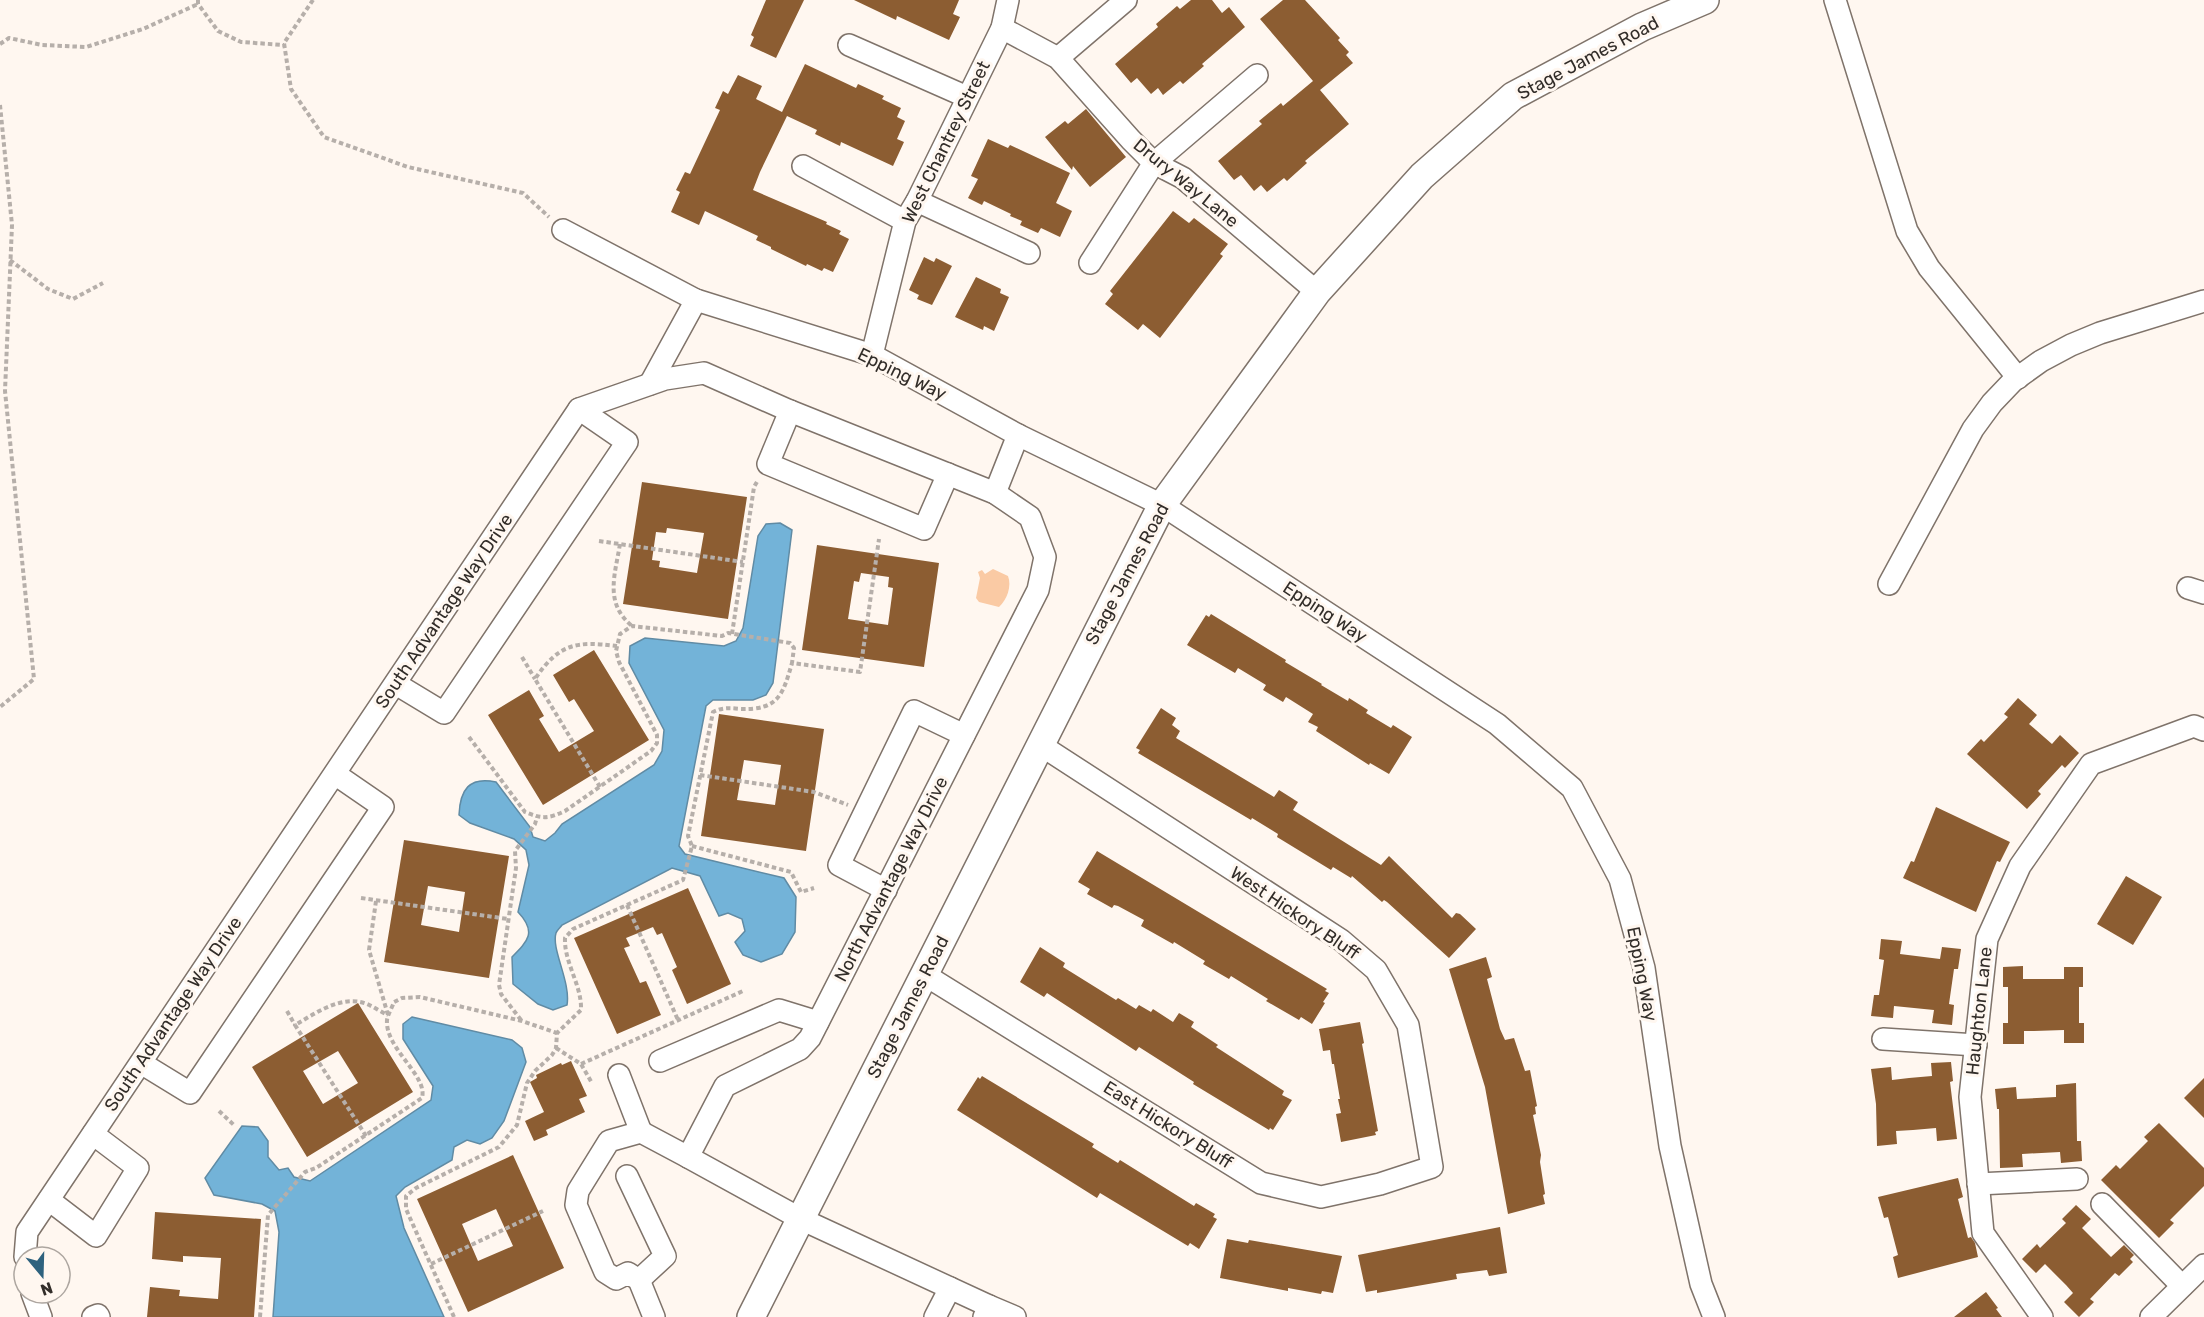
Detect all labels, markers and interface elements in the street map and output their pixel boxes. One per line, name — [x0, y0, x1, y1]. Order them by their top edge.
street label: Stage James Road — [1514, 11, 1662, 105]
street label: West Chantrey Street — [897, 57, 995, 227]
street label: Drury Way Lane — [1129, 134, 1243, 232]
street label: Epping Way — [854, 343, 950, 405]
street label: Stage James Road — [1080, 500, 1174, 648]
street label: South Advantage Way Drive — [371, 509, 517, 713]
street label: Epping Way — [1279, 577, 1371, 647]
street label: North Advantage Way Drive — [830, 773, 952, 985]
street label: West Hickory Bluff — [1226, 862, 1364, 965]
street label: South Advantage Way Drive — [100, 912, 246, 1116]
street label: Epping Way — [1622, 925, 1662, 1023]
street label: Stage James Road — [863, 932, 953, 1082]
street label: Haughton Lane — [1961, 946, 1997, 1076]
street label: East Hickory Bluff — [1099, 1076, 1237, 1174]
north arrow — [12, 1245, 72, 1305]
text: N — [38, 1278, 55, 1300]

